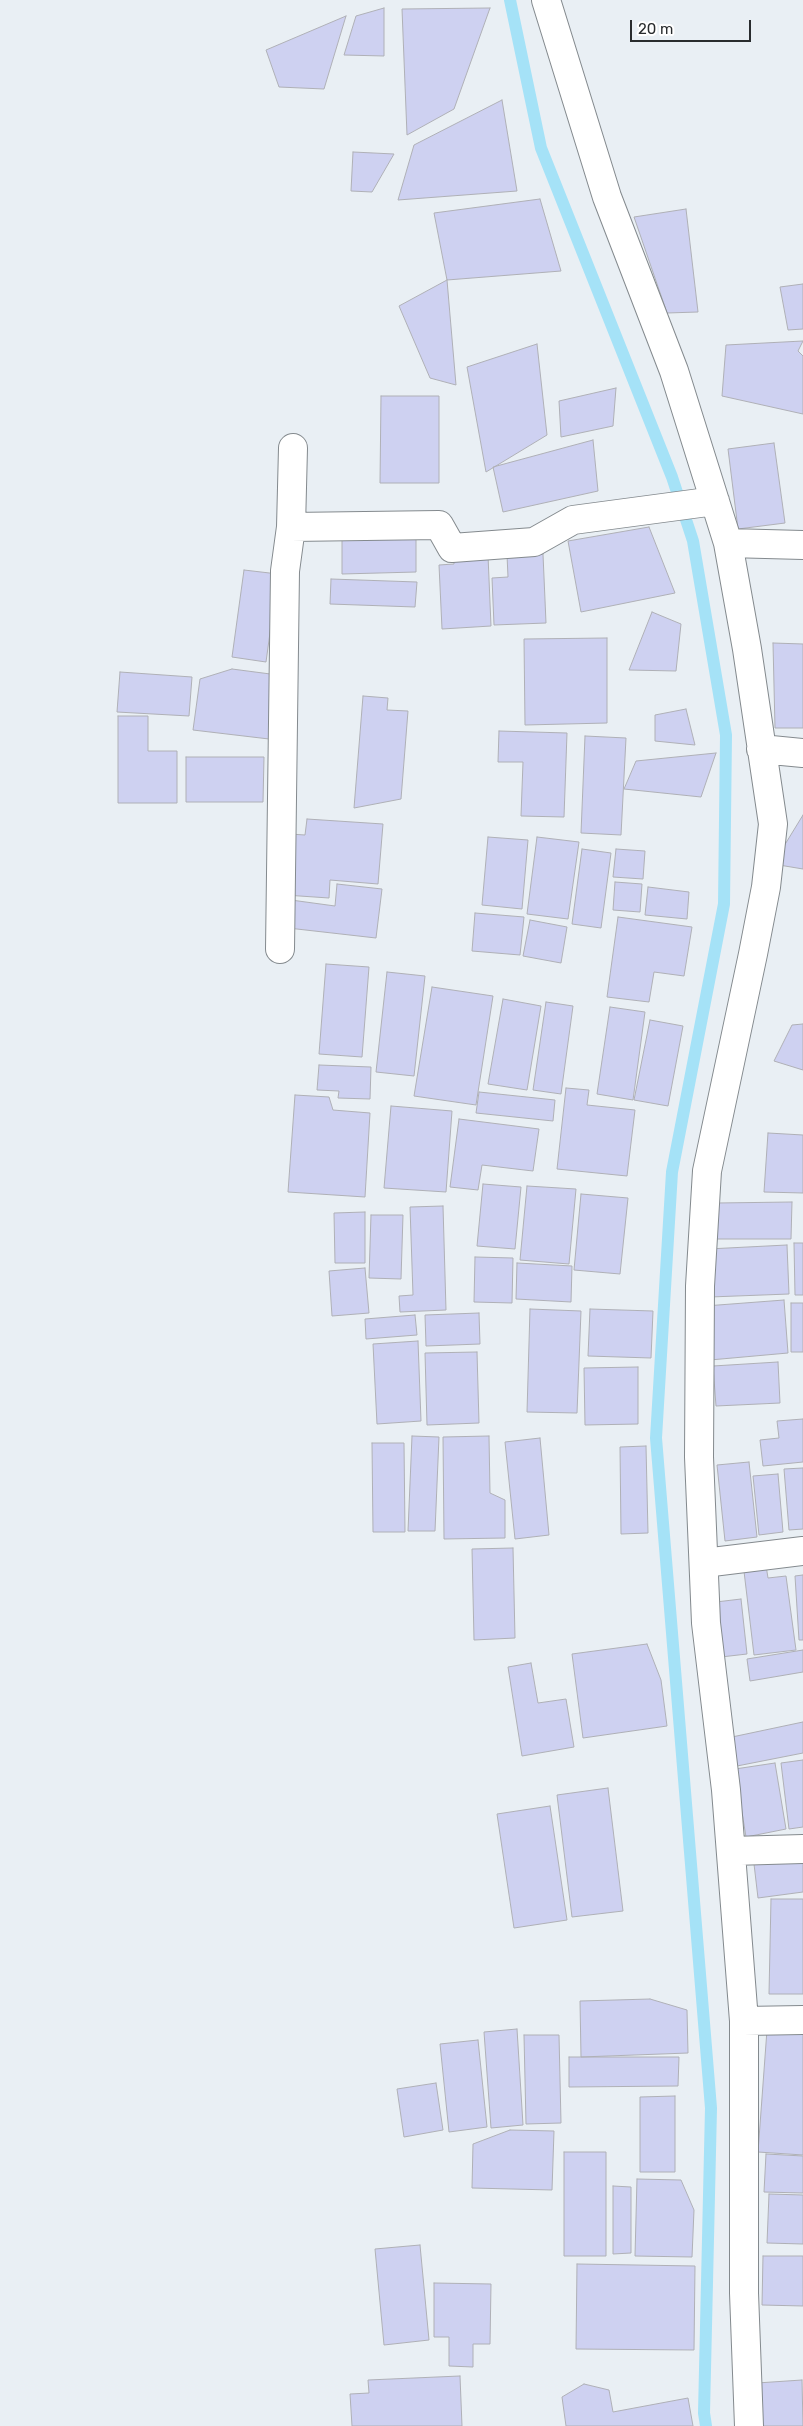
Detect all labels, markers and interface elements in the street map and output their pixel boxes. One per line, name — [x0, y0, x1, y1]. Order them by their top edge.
scale bar — [633, 10, 754, 42]
text: 20 m — [638, 20, 673, 38]

